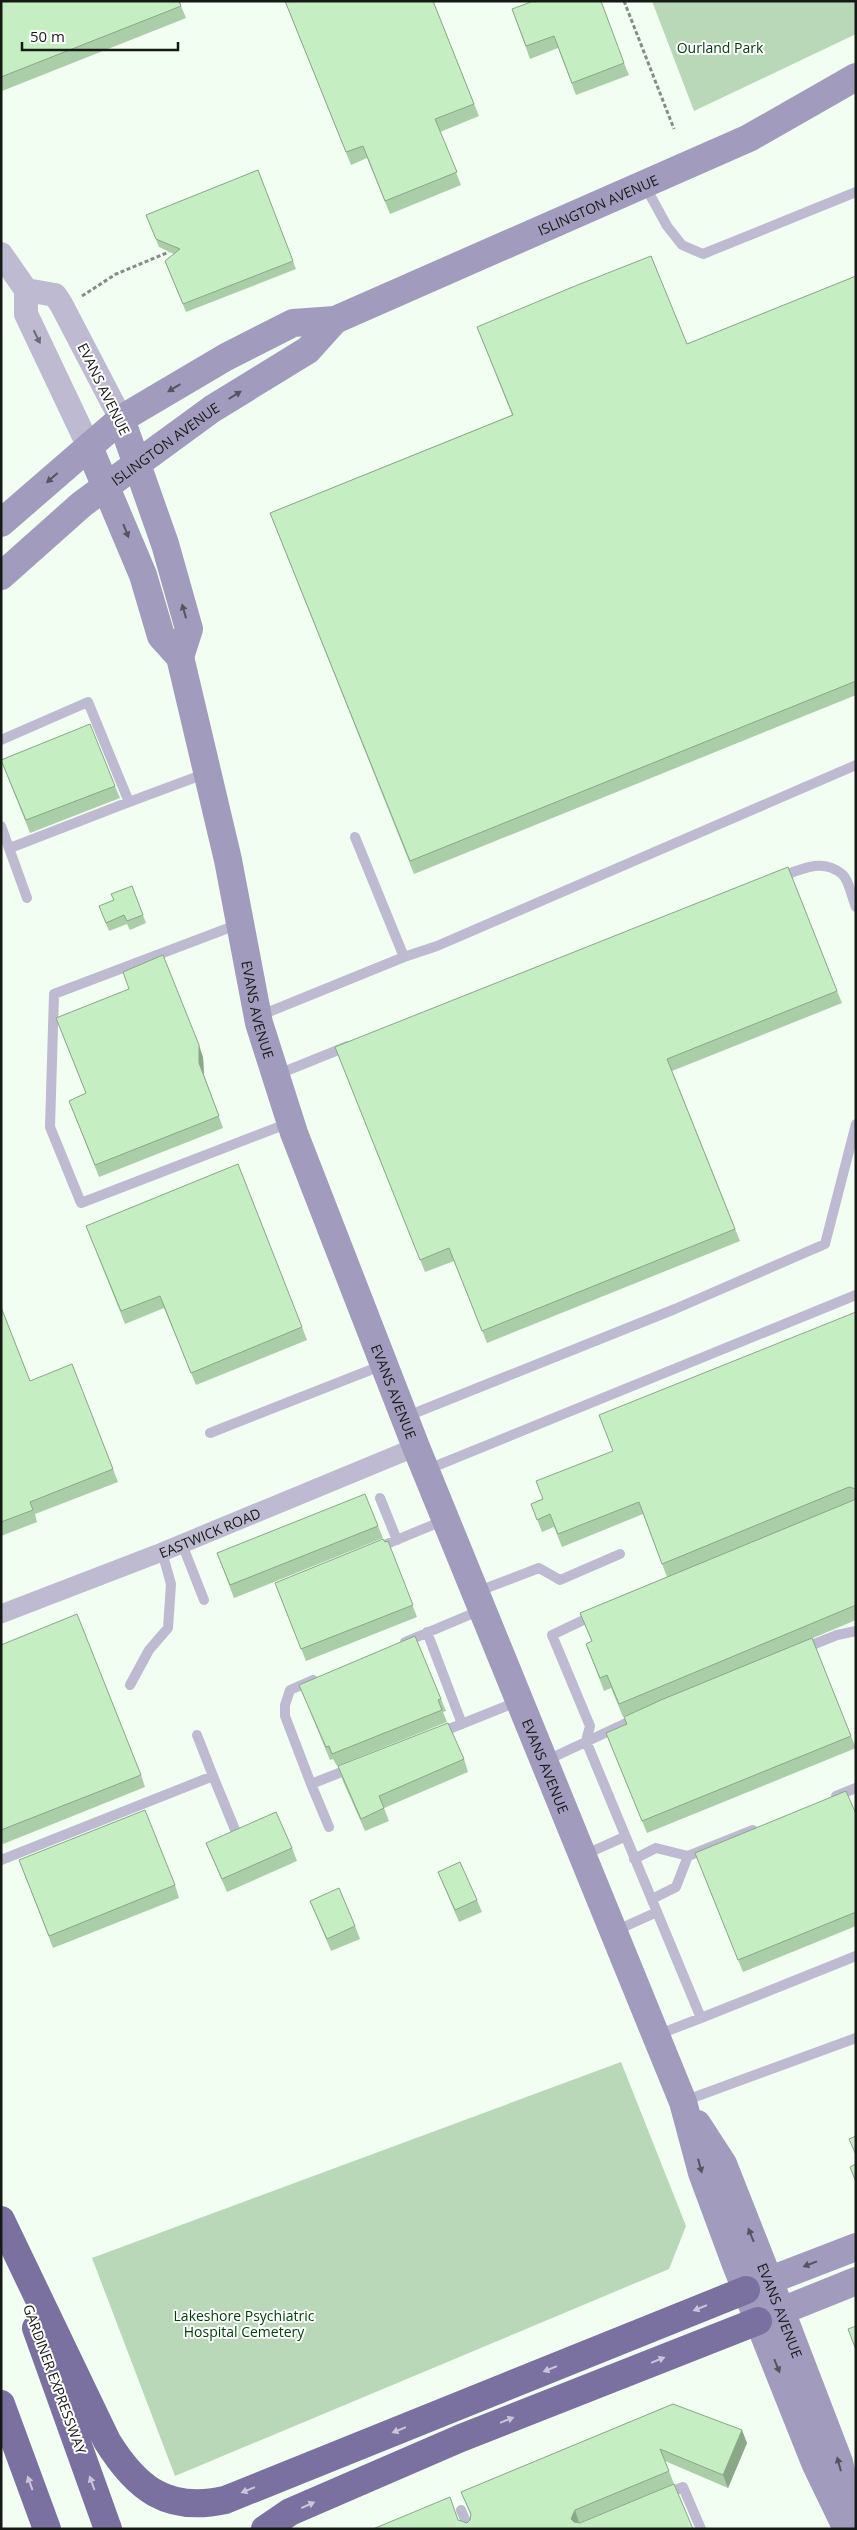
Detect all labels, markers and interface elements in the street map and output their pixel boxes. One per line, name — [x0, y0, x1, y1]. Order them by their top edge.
scale bar — [22, 20, 179, 52]
text: 50 m — [30, 26, 65, 46]
park label: Ourland Park — [677, 38, 764, 57]
street label: ISLINGTON AVENUE — [534, 170, 661, 239]
one-way arrow — [33, 330, 41, 344]
street label: EVANS AVENUE — [73, 340, 135, 438]
one-way arrow — [167, 384, 180, 393]
one-way arrow — [229, 390, 242, 399]
street label: ISLINGTON AVENUE — [107, 397, 223, 489]
one-way arrow — [46, 473, 59, 484]
one-way arrow — [122, 524, 130, 538]
one-way arrow — [179, 603, 187, 618]
street label: EVANS AVENUE — [238, 959, 279, 1061]
street label: EVANS AVENUE — [367, 1341, 421, 1442]
street label: EASTWICK ROAD — [156, 1503, 263, 1562]
street label: EVANS AVENUE — [518, 1716, 574, 1816]
one-way arrow — [696, 2158, 704, 2173]
one-way arrow — [747, 2227, 755, 2242]
street label: EVANS AVENUE — [753, 2260, 808, 2361]
one-way arrow — [802, 2260, 817, 2268]
street label: GARDINER EXPRESSWAY — [19, 2302, 91, 2457]
one-way arrow — [693, 2305, 708, 2312]
park label: Lakeshore Psychiatric Hospital Cemetery — [174, 2306, 315, 2341]
one-way arrow — [651, 2356, 665, 2364]
one-way arrow — [773, 2359, 781, 2374]
one-way arrow — [543, 2365, 557, 2373]
one-way arrow — [500, 2416, 515, 2424]
one-way arrow — [392, 2426, 406, 2434]
one-way arrow — [835, 2457, 843, 2472]
one-way arrow — [26, 2475, 34, 2490]
one-way arrow — [88, 2475, 96, 2490]
one-way arrow — [241, 2487, 255, 2495]
one-way arrow — [301, 2500, 315, 2508]

